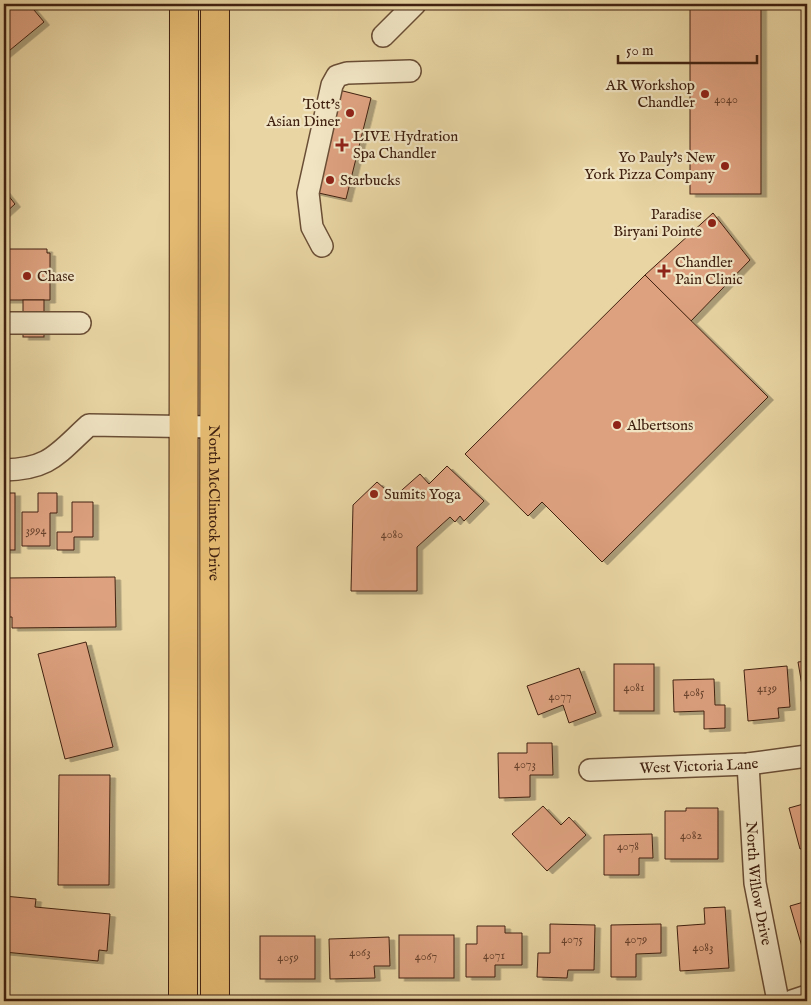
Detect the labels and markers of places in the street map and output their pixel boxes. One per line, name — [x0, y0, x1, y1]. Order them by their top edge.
place label: AR Workshop Chandler — [605, 76, 695, 112]
marker: AR Workshop Chandler — [699, 88, 711, 100]
place label: Tott's Asian Diner — [265, 95, 340, 131]
marker: Tott's Asian Diner — [344, 107, 356, 119]
place label: LIVE Hydration Spa Chandler — [353, 127, 458, 163]
marker: LIVE Hydration Spa Chandler — [335, 138, 349, 152]
place label: Yo Pauly's New York Pizza Company — [584, 148, 716, 184]
marker: Yo Pauly's New York Pizza Company — [719, 160, 731, 172]
place label: Starbucks — [340, 171, 400, 190]
marker: Starbucks — [324, 174, 336, 186]
place label: Paradise Biryani Pointe — [613, 205, 702, 241]
marker: Paradise Biryani Pointe — [706, 217, 718, 229]
place label: Chandler Pain Clinic — [675, 253, 743, 289]
marker: Chandler Pain Clinic — [657, 264, 671, 278]
place label: Chase — [37, 267, 74, 286]
marker: Chase — [21, 270, 33, 282]
place label: Albertsons — [626, 416, 693, 435]
marker: Albertsons — [611, 419, 623, 431]
place label: Sumits Yoga — [384, 485, 461, 504]
marker: Sumits Yoga — [368, 488, 380, 500]

